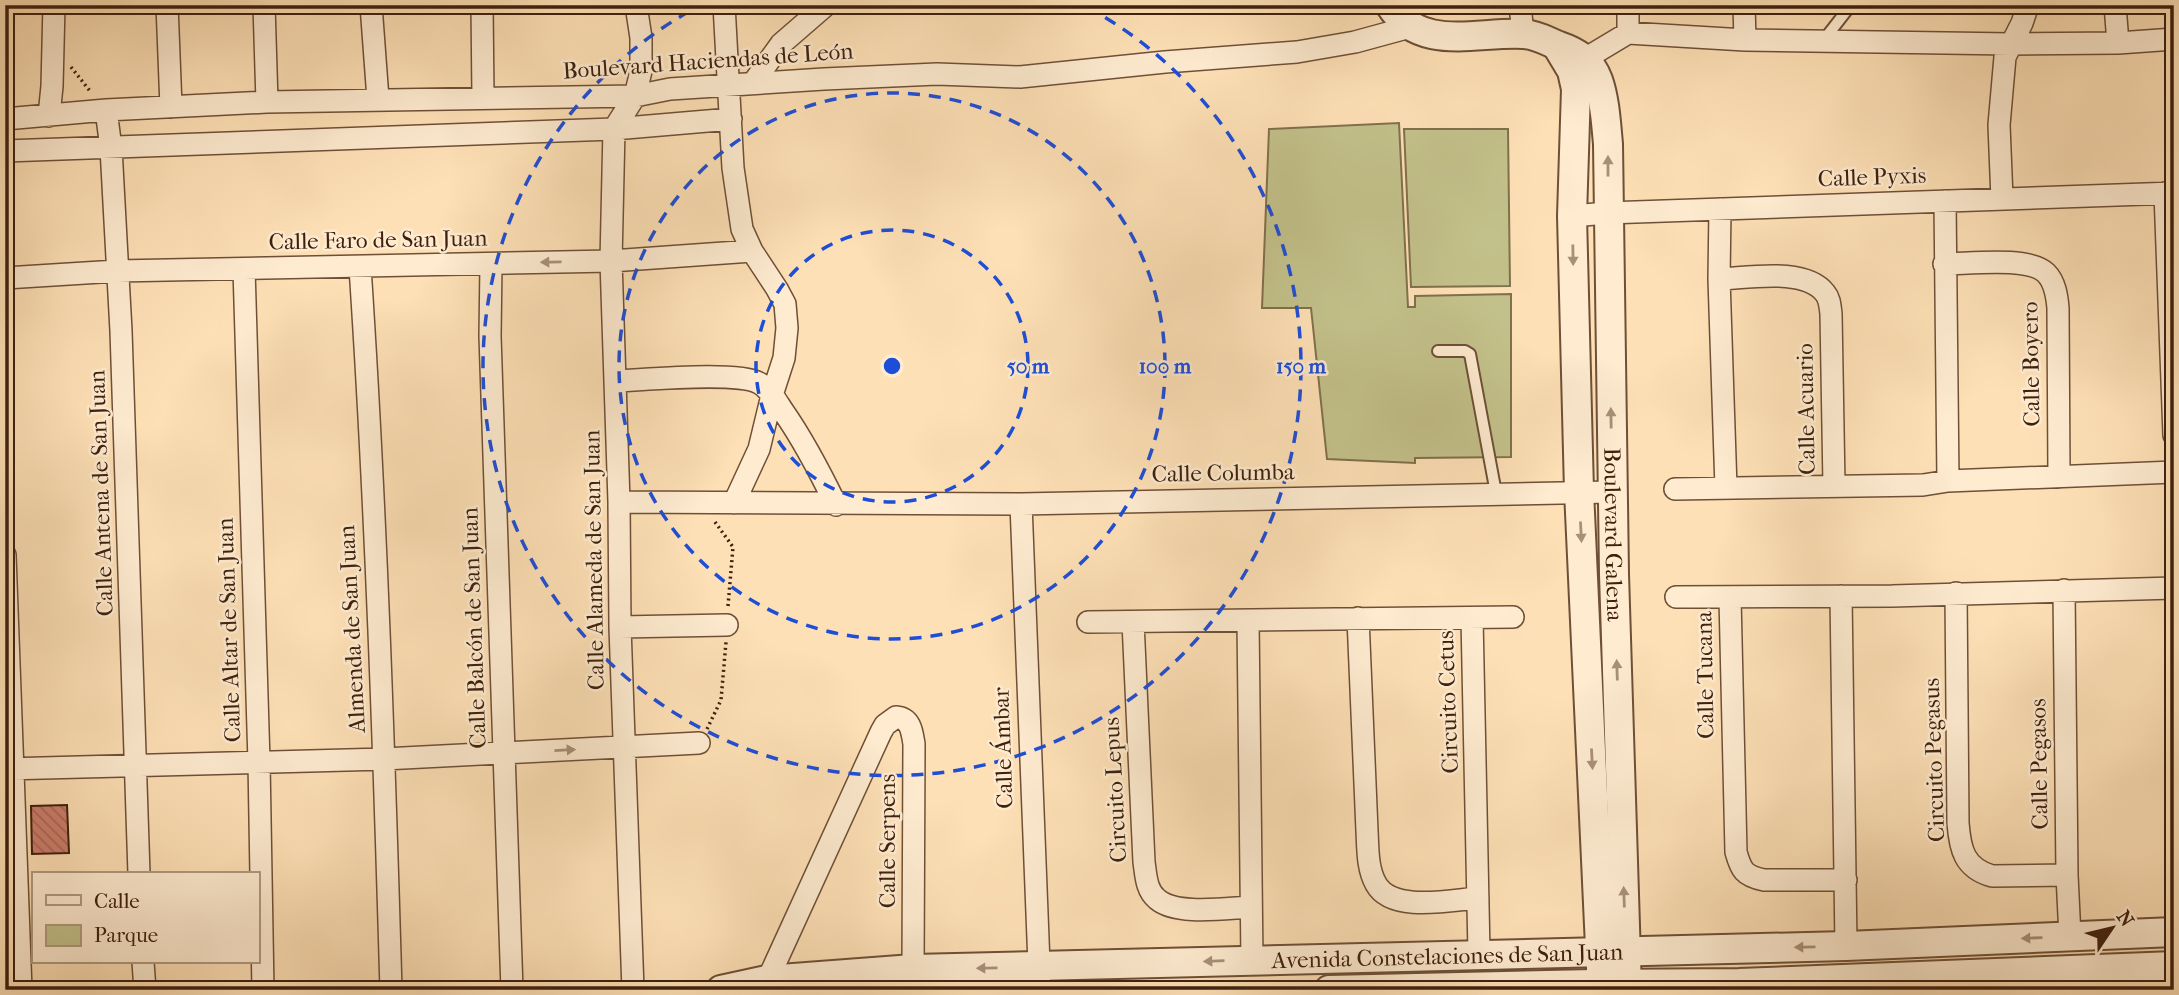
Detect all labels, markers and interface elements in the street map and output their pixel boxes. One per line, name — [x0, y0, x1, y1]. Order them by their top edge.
street label: Boulevard Haciendas de León — [562, 37, 855, 85]
one-way arrow — [1602, 155, 1613, 177]
street label: Calle Pyxis — [1817, 162, 1927, 192]
street label: Calle Faro de San Juan — [268, 225, 488, 255]
one-way arrow — [1568, 245, 1579, 267]
one-way arrow — [540, 257, 562, 268]
street label: Calle Boyero — [2016, 301, 2046, 427]
street label: Calle Acuario — [1791, 343, 1821, 475]
centre of rings — [880, 354, 904, 378]
text: 50 m — [1007, 354, 1050, 378]
text: 100 m — [1139, 354, 1192, 378]
text: 150 m — [1276, 354, 1327, 378]
street label: Calle Antena de San Juan — [83, 369, 119, 617]
one-way arrow — [1605, 407, 1617, 429]
street label: Calle Alameda de San Juan — [578, 429, 610, 690]
street label: Boulevard Galena — [1599, 447, 1629, 622]
street label: Calle Columba — [1151, 458, 1295, 488]
street label: Calle Balcón de San Juan — [456, 506, 492, 749]
street label: Calle Altar de San Juan — [212, 517, 246, 743]
one-way arrow — [1575, 521, 1586, 543]
street label: Almenda de San Juan — [333, 524, 371, 735]
street label: Calle Tucana — [1690, 611, 1720, 739]
street label: Circuito Cetus — [1432, 630, 1464, 774]
one-way arrow — [1611, 658, 1622, 680]
street label: Circuito Pegasus — [1918, 678, 1950, 842]
street label: Calle Ámbar — [987, 687, 1019, 809]
street label: Calle Pegasos — [2024, 698, 2054, 830]
street label: Circuito Lepus — [1098, 717, 1132, 863]
one-way arrow — [554, 744, 576, 755]
one-way arrow — [1586, 748, 1597, 770]
street label: Calle Serpens — [874, 774, 901, 908]
legend — [32, 872, 259, 964]
one-way arrow — [1618, 886, 1630, 908]
text: Calle — [94, 889, 140, 913]
north arrow — [2078, 894, 2148, 964]
text: N — [2112, 907, 2139, 932]
text: Parque — [94, 923, 158, 947]
one-way arrow — [2021, 933, 2043, 944]
street label: Avenida Constelaciones de San Juan — [1270, 938, 1624, 974]
one-way arrow — [1794, 941, 1816, 953]
one-way arrow — [1203, 956, 1225, 967]
one-way arrow — [976, 962, 998, 974]

